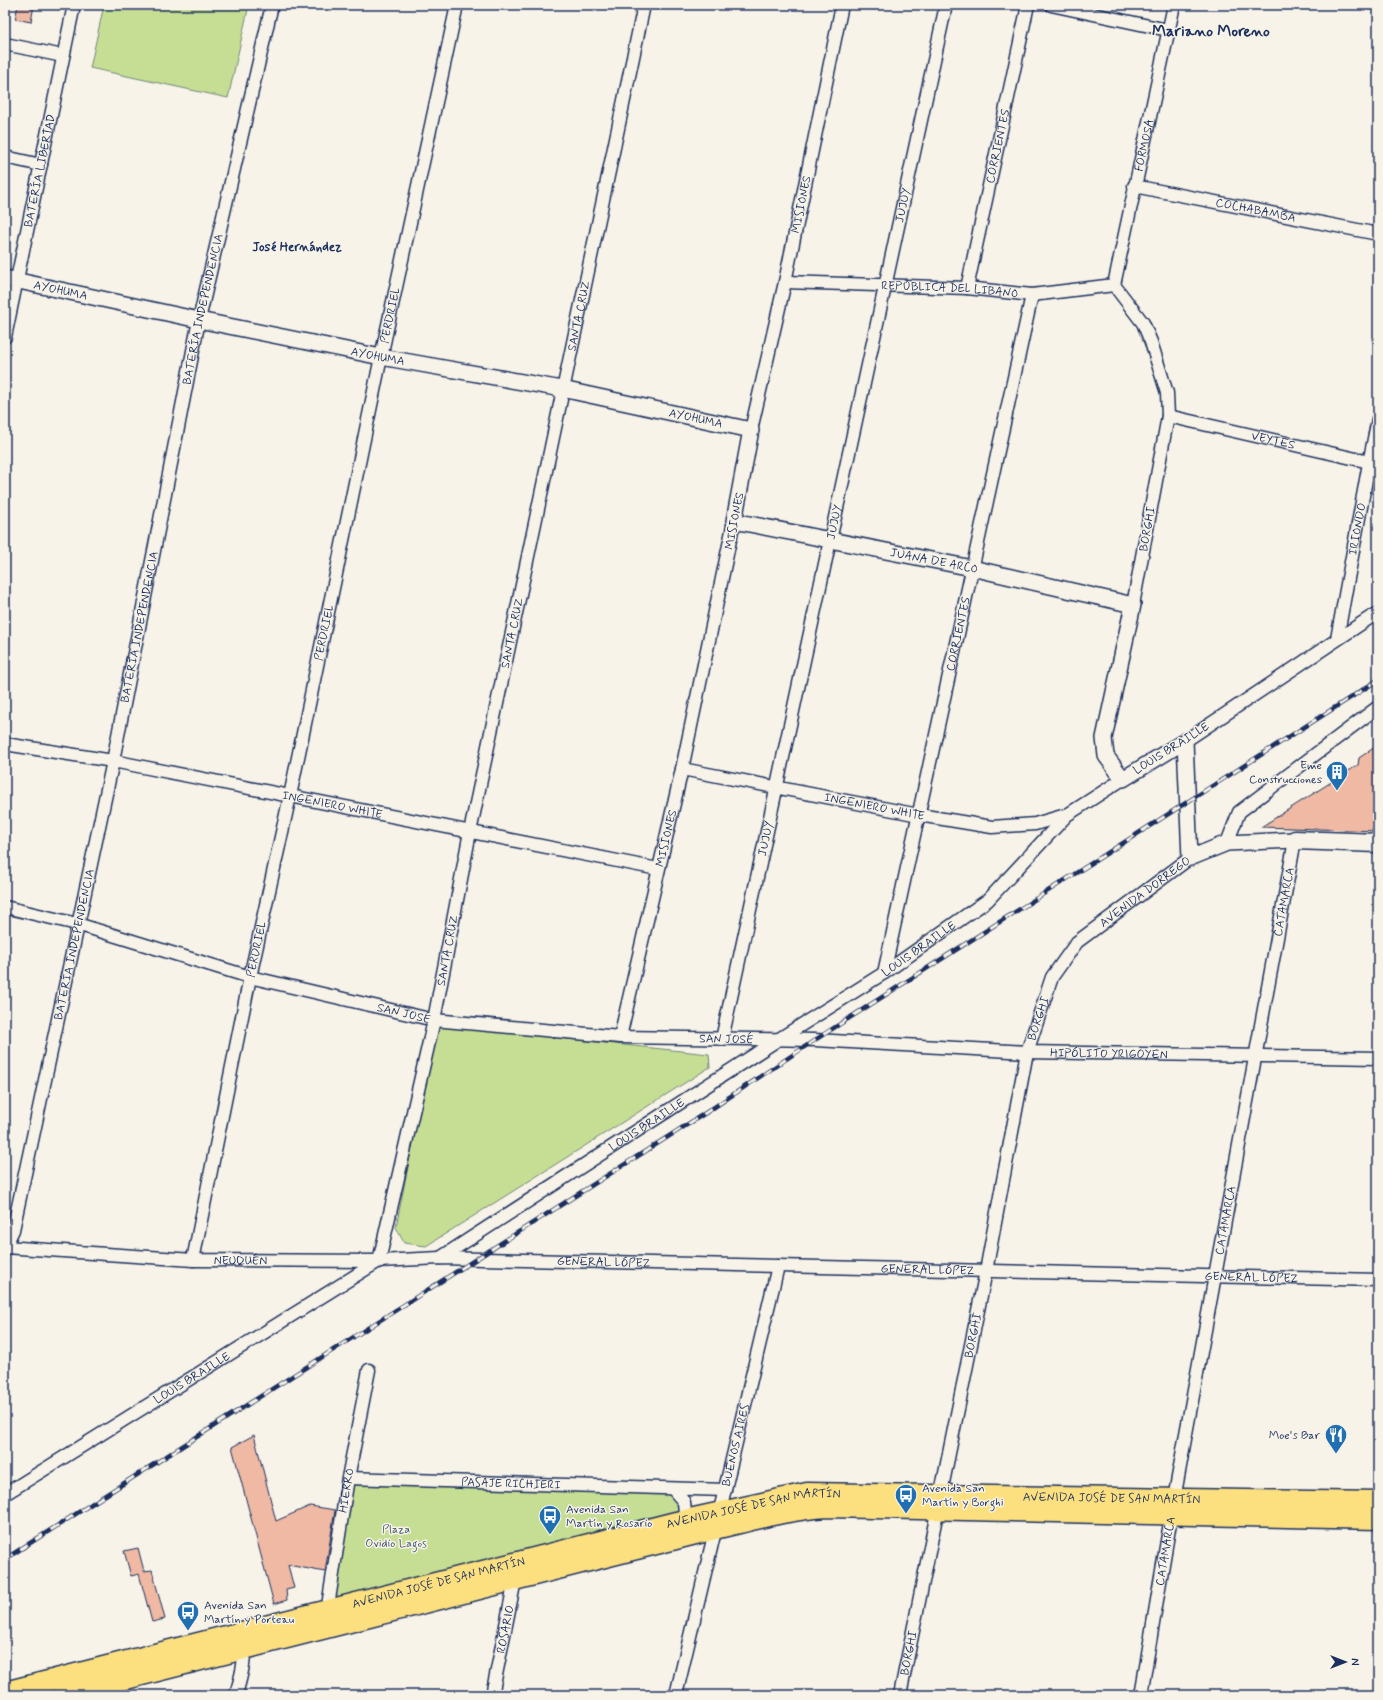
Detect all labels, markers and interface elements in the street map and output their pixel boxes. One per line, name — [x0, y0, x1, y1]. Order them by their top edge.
district label: Mariano Moreno — [1152, 21, 1270, 42]
street label: CORRIENTES — [983, 108, 1014, 185]
street label: BATERÍA LIBERTAD — [21, 113, 60, 229]
street label: FORMOSA — [1132, 118, 1158, 173]
street label: MISIONES — [788, 174, 816, 235]
street label: JUJUY — [892, 186, 915, 224]
street label: COCHABAMBA — [1214, 195, 1297, 227]
street label: BATERÍA INDEPENDENCIA — [180, 232, 228, 386]
district label: José Hernández — [252, 239, 342, 256]
street label: AYOHUMA — [32, 277, 89, 305]
street label: REPÚBLICA DEL LIBANO — [881, 278, 1019, 302]
street label: SANTA CRUZ — [564, 279, 595, 353]
street label: PERDRIEL — [377, 286, 405, 345]
street label: AYOHUMA — [349, 344, 406, 370]
street label: AYOHUMA — [667, 405, 724, 433]
street label: VEYTES — [1250, 428, 1297, 454]
street label: MISIONES — [722, 491, 748, 551]
street label: IRIONDO — [1345, 502, 1371, 556]
street label: JUJUY — [823, 503, 847, 541]
street label: BORGHI — [1136, 505, 1160, 553]
street label: JUANA DE ARCO — [889, 545, 980, 578]
street label: BATERÍA INDEPENDENCIA — [118, 550, 163, 704]
street label: CORRIENTES — [943, 595, 975, 673]
street label: SANTA CRUZ — [498, 596, 528, 670]
street label: PERDRIEL — [311, 603, 338, 662]
street label: LOUIS BRAILLE — [1130, 719, 1213, 779]
place label: Eme Construcciones — [1249, 758, 1322, 788]
building icon: Eme Construcciones — [1324, 759, 1350, 792]
street label: INGENIERO WHITE — [281, 788, 384, 823]
street label: INGENIERO WHITE — [823, 790, 925, 825]
street label: MISIONES — [653, 808, 681, 869]
street label: JUJUY — [755, 820, 778, 858]
street label: AVENIDA DORREGO — [1097, 853, 1194, 932]
street label: CATAMARCA — [1270, 866, 1299, 938]
street label: BATERÍA INDEPENDENCIA — [51, 867, 99, 1021]
street label: SANTA CRUZ — [434, 914, 463, 987]
street label: LOUIS BRAILLE — [879, 918, 960, 981]
street label: PERDRIEL — [243, 920, 271, 979]
street label: BORGHI — [1024, 994, 1054, 1043]
street label: SAN JOSÉ — [375, 1000, 432, 1028]
street label: SAN JOSÉ — [699, 1031, 754, 1048]
street label: HIPÓLITO YRIGOYEN — [1050, 1045, 1168, 1063]
street label: LOUIS BRAILLE — [606, 1095, 688, 1156]
street label: CATAMARCA — [1212, 1185, 1240, 1256]
street label: NEUQUÉN — [214, 1253, 267, 1269]
street label: GENERAL LÓPEZ — [557, 1254, 651, 1272]
street label: GENERAL LÓPEZ — [880, 1261, 975, 1280]
street label: GENERAL LÓPEZ — [1204, 1269, 1299, 1287]
street label: BORGHI — [962, 1312, 986, 1359]
street label: LOUIS BRAILLE — [151, 1349, 234, 1408]
street label: BUENOS AIRES — [719, 1402, 754, 1488]
restaurant icon: Moe's Bar — [1323, 1422, 1349, 1455]
place label: Moe's Bar — [1269, 1428, 1320, 1444]
street label: HIERRO — [336, 1467, 359, 1514]
street label: PASAJE RICHIERI — [461, 1475, 561, 1494]
place label: Avenida San Martín y Borghi — [922, 1481, 1003, 1512]
bus stop icon: Avenida San Martín y Borghi — [893, 1482, 919, 1515]
street label: AVENIDA JOSÉ DE SAN MARTÍN — [665, 1486, 841, 1533]
street label: AVENIDA JOSÉ DE SAN MARTÍN — [1023, 1489, 1201, 1508]
place label: Avenida San Martín y Rosario — [566, 1502, 652, 1532]
bus stop icon: Avenida San Martín y Rosario — [537, 1503, 563, 1536]
street label: CATAMARCA — [1153, 1515, 1180, 1587]
park label: Plaza Ovidio Lagos — [365, 1522, 427, 1553]
street label: AVENIDA JOSÉ DE SAN MARTÍN — [350, 1554, 527, 1613]
place label: Avenida San Martín y Porteau — [204, 1598, 295, 1628]
bus stop icon: Avenida San Martín y Porteau — [175, 1599, 201, 1632]
street label: ROSARIO — [493, 1604, 519, 1655]
street label: BORGHI — [897, 1629, 922, 1677]
north arrow — [1325, 1642, 1365, 1682]
text: N — [1347, 1658, 1361, 1666]

